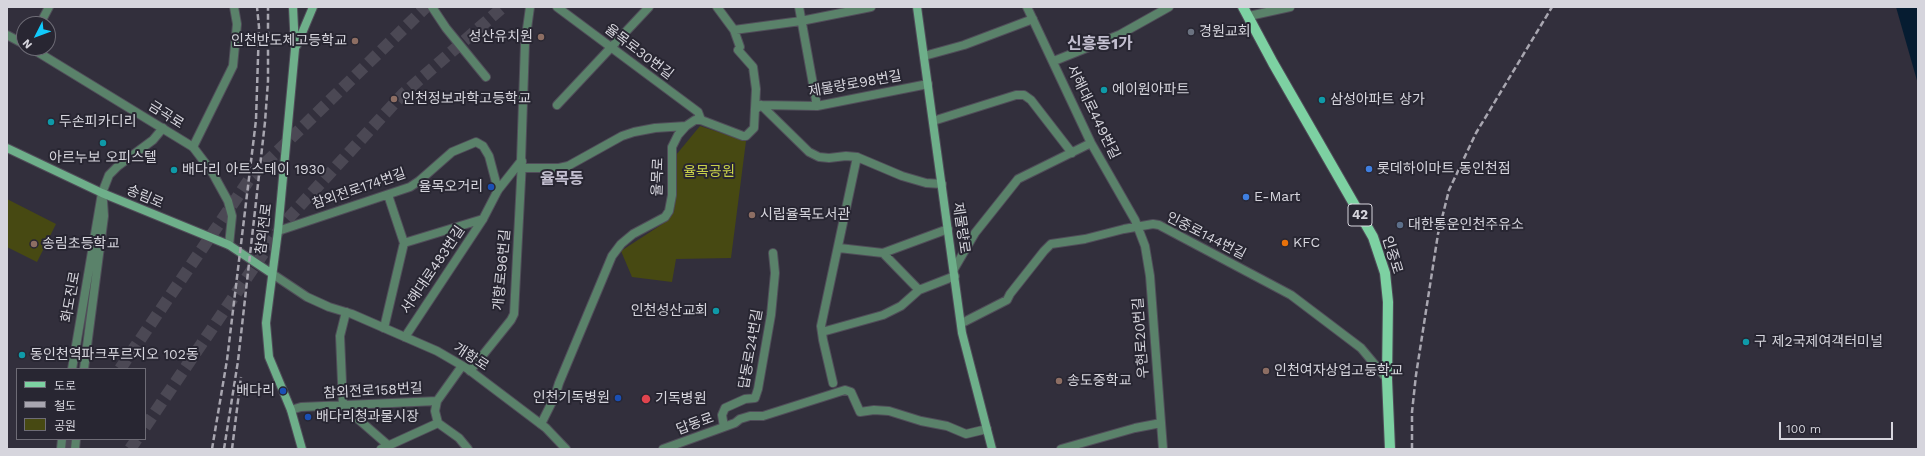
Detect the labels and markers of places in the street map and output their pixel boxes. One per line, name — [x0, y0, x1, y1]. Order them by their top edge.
place label: 경원교회 — [1199, 24, 1251, 40]
marker: 경원교회 — [1186, 27, 1196, 37]
place label: 성산유치원 — [469, 29, 533, 45]
marker: 성산유치원 — [536, 32, 546, 42]
place label: 인천반도체고등학교 — [231, 33, 347, 49]
marker: 인천반도체고등학교 — [350, 36, 360, 46]
place label: 에이원아파트 — [1112, 82, 1189, 98]
marker: 에이원아파트 — [1099, 85, 1109, 95]
place label: 인천정보과학고등학교 — [402, 91, 531, 107]
place label: 삼성아파트 상가 — [1330, 92, 1425, 108]
marker: 인천정보과학고등학교 — [389, 94, 399, 104]
marker: 삼성아파트 상가 — [1317, 95, 1327, 105]
place label: 두손피카디리 — [59, 114, 136, 130]
marker: 두손피카디리 — [46, 117, 56, 127]
marker: 아르누보 오피스텔 — [98, 138, 108, 148]
place label: 아르누보 오피스텔 — [49, 150, 157, 166]
place label: 롯데하이마트 동인천점 — [1377, 161, 1511, 177]
place label: 배다리 아트스테이 1930 — [182, 162, 325, 178]
marker: 롯데하이마트 동인천점 — [1364, 164, 1374, 174]
marker: 배다리 아트스테이 1930 — [169, 165, 179, 175]
place label: 율목오거리 — [419, 179, 483, 195]
marker: 율목오거리 — [486, 182, 496, 192]
place label: E-Mart — [1254, 189, 1300, 205]
marker: E-Mart — [1241, 192, 1251, 202]
place label: 시립율목도서관 — [760, 207, 850, 223]
marker: 시립율목도서관 — [747, 210, 757, 220]
place label: 대한통운인천주유소 — [1408, 217, 1524, 233]
marker: 대한통운인천주유소 — [1395, 220, 1405, 230]
place label: KFC — [1293, 235, 1320, 251]
place label: 송림초등학교 — [42, 236, 119, 252]
marker: KFC — [1280, 238, 1290, 248]
marker: 송림초등학교 — [29, 239, 39, 249]
place label: 인천성산교회 — [631, 303, 708, 319]
marker: 인천성산교회 — [711, 306, 721, 316]
place label: 구 제2국제여객터미널 — [1754, 334, 1883, 350]
marker: 구 제2국제여객터미널 — [1741, 337, 1751, 347]
place label: 동인천역파크푸르지오 102동 — [30, 347, 199, 363]
marker: 동인천역파크푸르지오 102동 — [17, 350, 27, 360]
place label: 인천여자상업고둥학교 — [1274, 363, 1403, 379]
marker: 인천여자상업고둥학교 — [1261, 366, 1271, 376]
place label: 송도중학교 — [1067, 373, 1131, 389]
marker: 송도중학교 — [1054, 376, 1064, 386]
place label: 배다리 — [236, 383, 275, 399]
marker: 배다리 — [278, 386, 288, 396]
place label: 인천기독병원 — [533, 390, 610, 406]
place label: 기독병원 — [655, 391, 707, 407]
marker: 인천기독병원 — [613, 393, 623, 403]
marker: 기독병원 — [640, 393, 652, 405]
place label: 배다리청과물시장 — [316, 409, 419, 425]
marker: 배다리청과물시장 — [303, 412, 313, 422]

